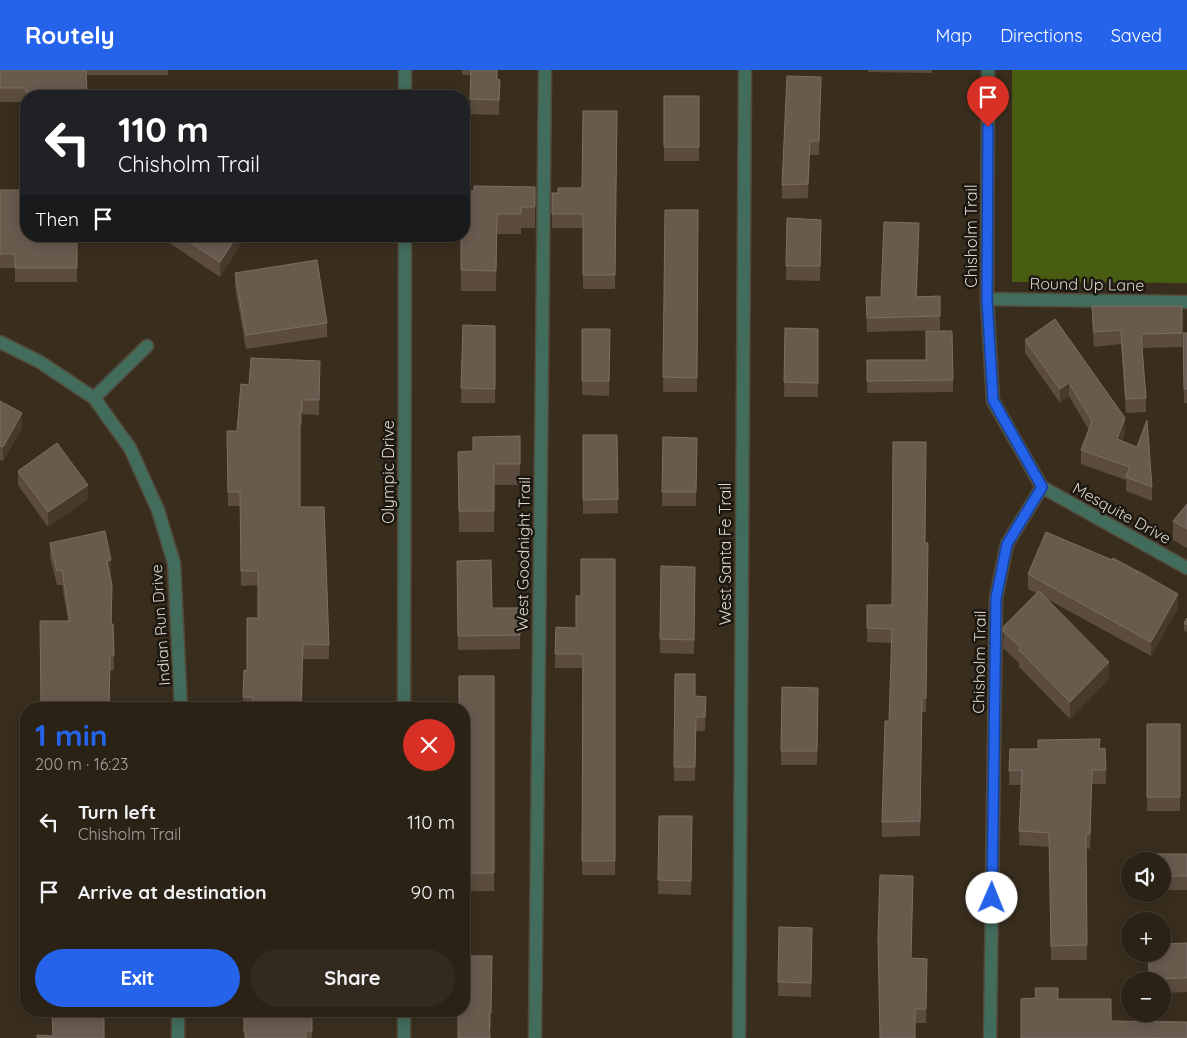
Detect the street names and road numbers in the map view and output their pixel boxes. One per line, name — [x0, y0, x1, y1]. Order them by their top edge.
street label: Chisholm Trail — [961, 184, 981, 288]
street label: Round Up Lane — [1029, 273, 1145, 295]
street label: Olympic Drive — [378, 420, 398, 524]
street label: West Goodnight Trail — [512, 476, 534, 632]
street label: Mesquite Drive — [1069, 478, 1175, 548]
street label: West Santa Fe Trail — [715, 483, 735, 625]
street label: Indian Run Drive — [146, 564, 174, 686]
street label: Chisholm Trail — [968, 610, 990, 714]

